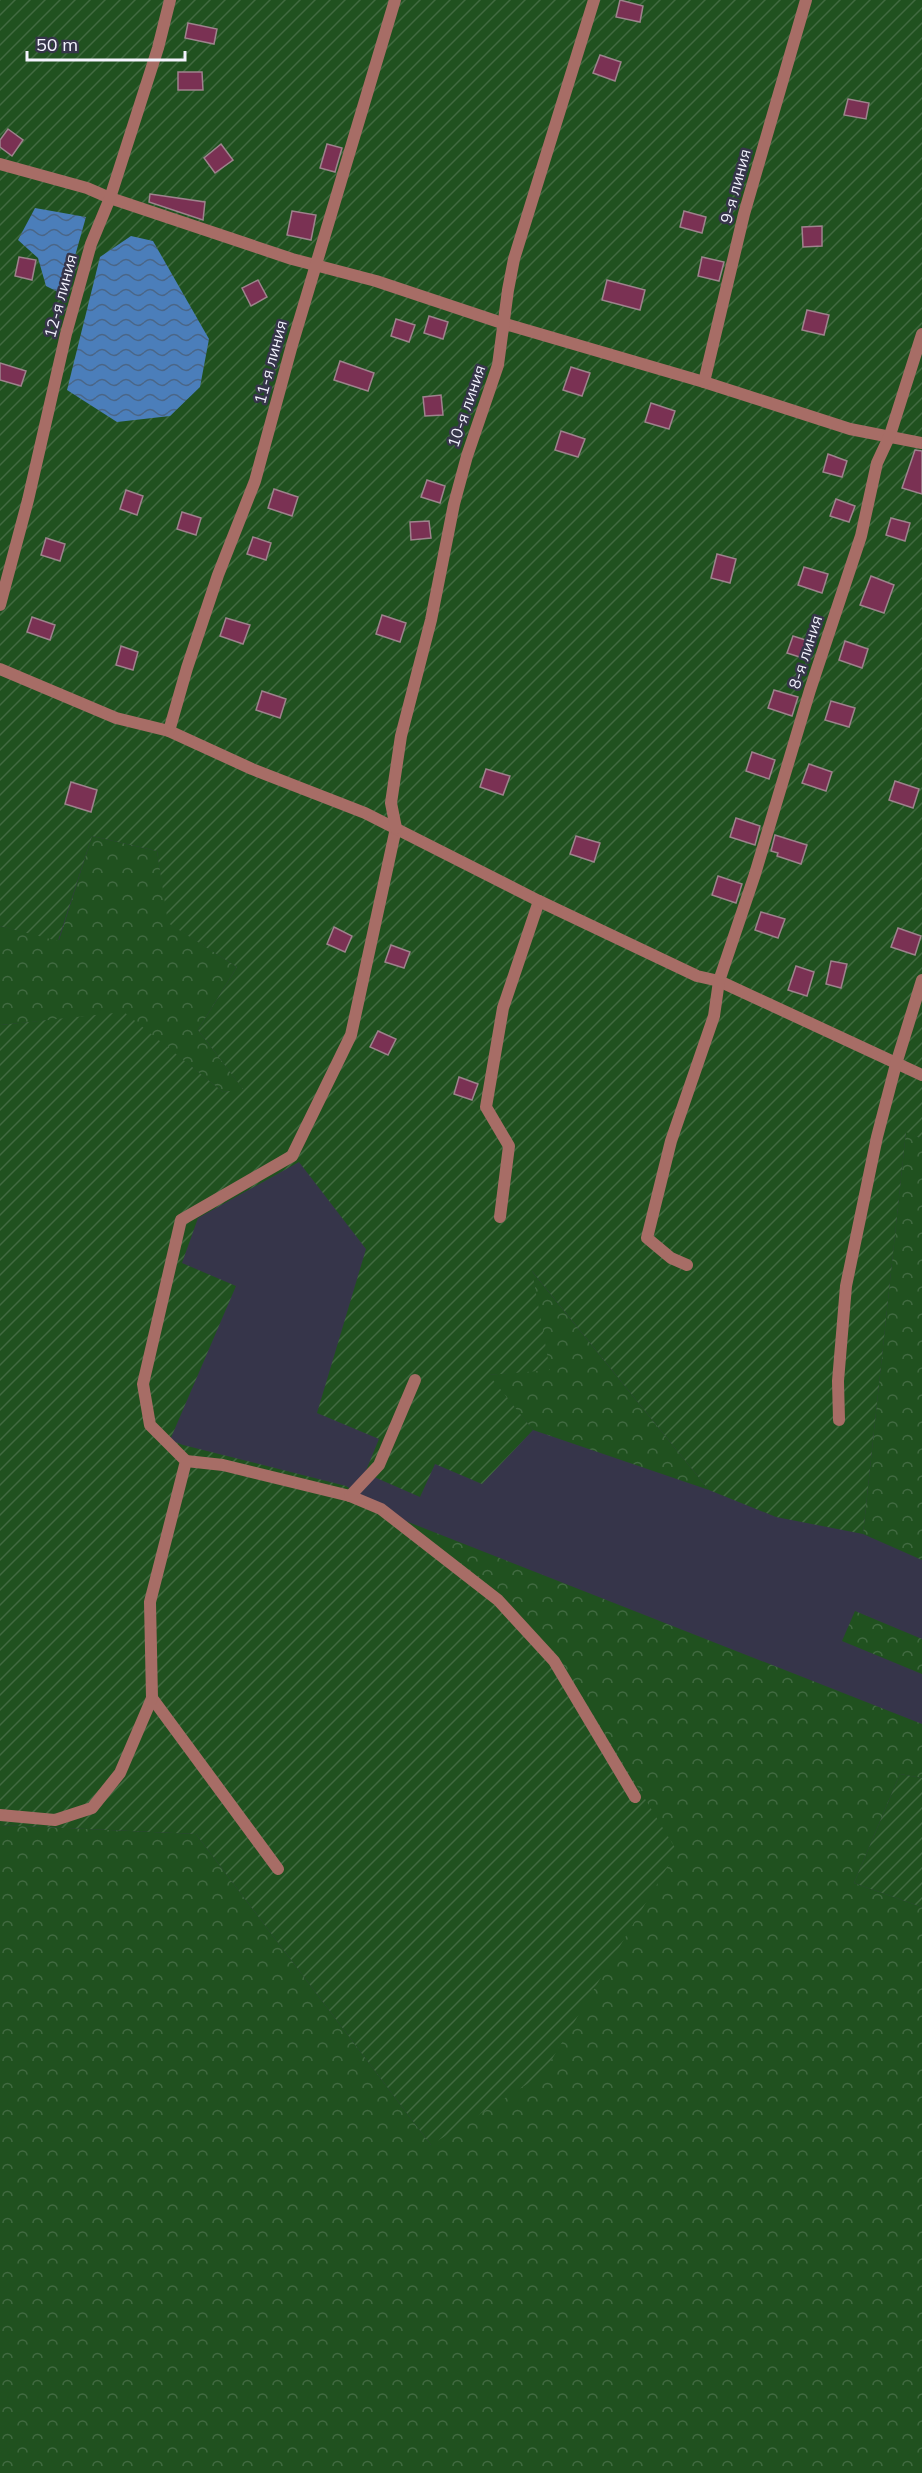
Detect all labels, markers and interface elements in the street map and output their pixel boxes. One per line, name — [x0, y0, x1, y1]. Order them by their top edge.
scale bar — [27, 24, 184, 62]
text: 50 m — [36, 33, 78, 56]
street label: 9-я линия — [715, 147, 755, 225]
street label: 12-я линия — [39, 252, 81, 340]
street label: 11-я линия — [249, 318, 291, 406]
street label: 10-я линия — [443, 362, 489, 450]
street label: 8-я линия — [784, 613, 826, 691]

